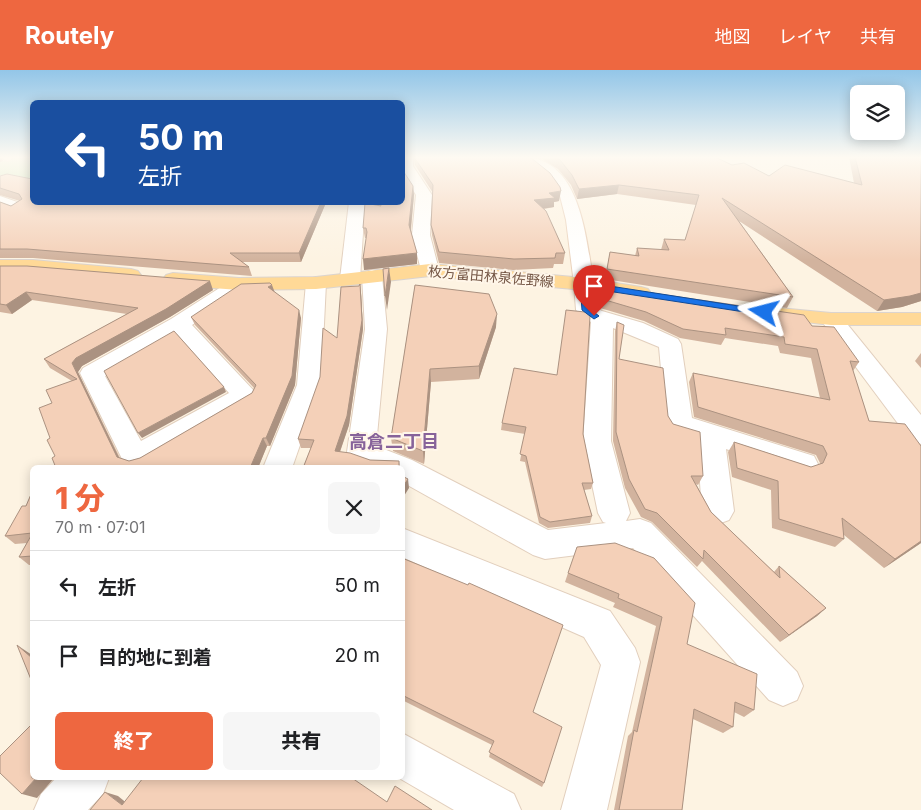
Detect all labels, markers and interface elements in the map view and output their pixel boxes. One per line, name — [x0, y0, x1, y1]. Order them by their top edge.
text: Routely — [25, 21, 114, 50]
text: 地図 — [715, 26, 751, 47]
text: レイヤ — [779, 26, 832, 47]
text: 共有 — [860, 26, 896, 47]
map controls — [850, 85, 905, 140]
button: layers — [850, 85, 905, 140]
text: 50 m — [138, 116, 224, 158]
icon: left — [55, 120, 120, 185]
text: 左折 — [138, 163, 182, 189]
street label: 枚方富田林泉佐野線 — [427, 262, 555, 290]
pin — [573, 265, 615, 316]
icon: arrive — [580, 272, 608, 300]
position arrow — [737, 285, 789, 337]
district label: 高倉二丁目 — [349, 431, 439, 452]
text: 1 分 — [55, 480, 105, 516]
button: close — [328, 482, 380, 534]
text: 70 m · 07:01 — [55, 517, 146, 537]
icon: left — [55, 572, 83, 600]
text: 50 m — [334, 574, 380, 597]
text: 左折 — [98, 576, 136, 599]
icon: arrive — [55, 642, 83, 670]
text: 20 m — [334, 644, 380, 667]
text: 目的地に到着 — [98, 646, 212, 669]
button: 終了 — [55, 712, 213, 770]
button: 共有 — [223, 712, 380, 770]

